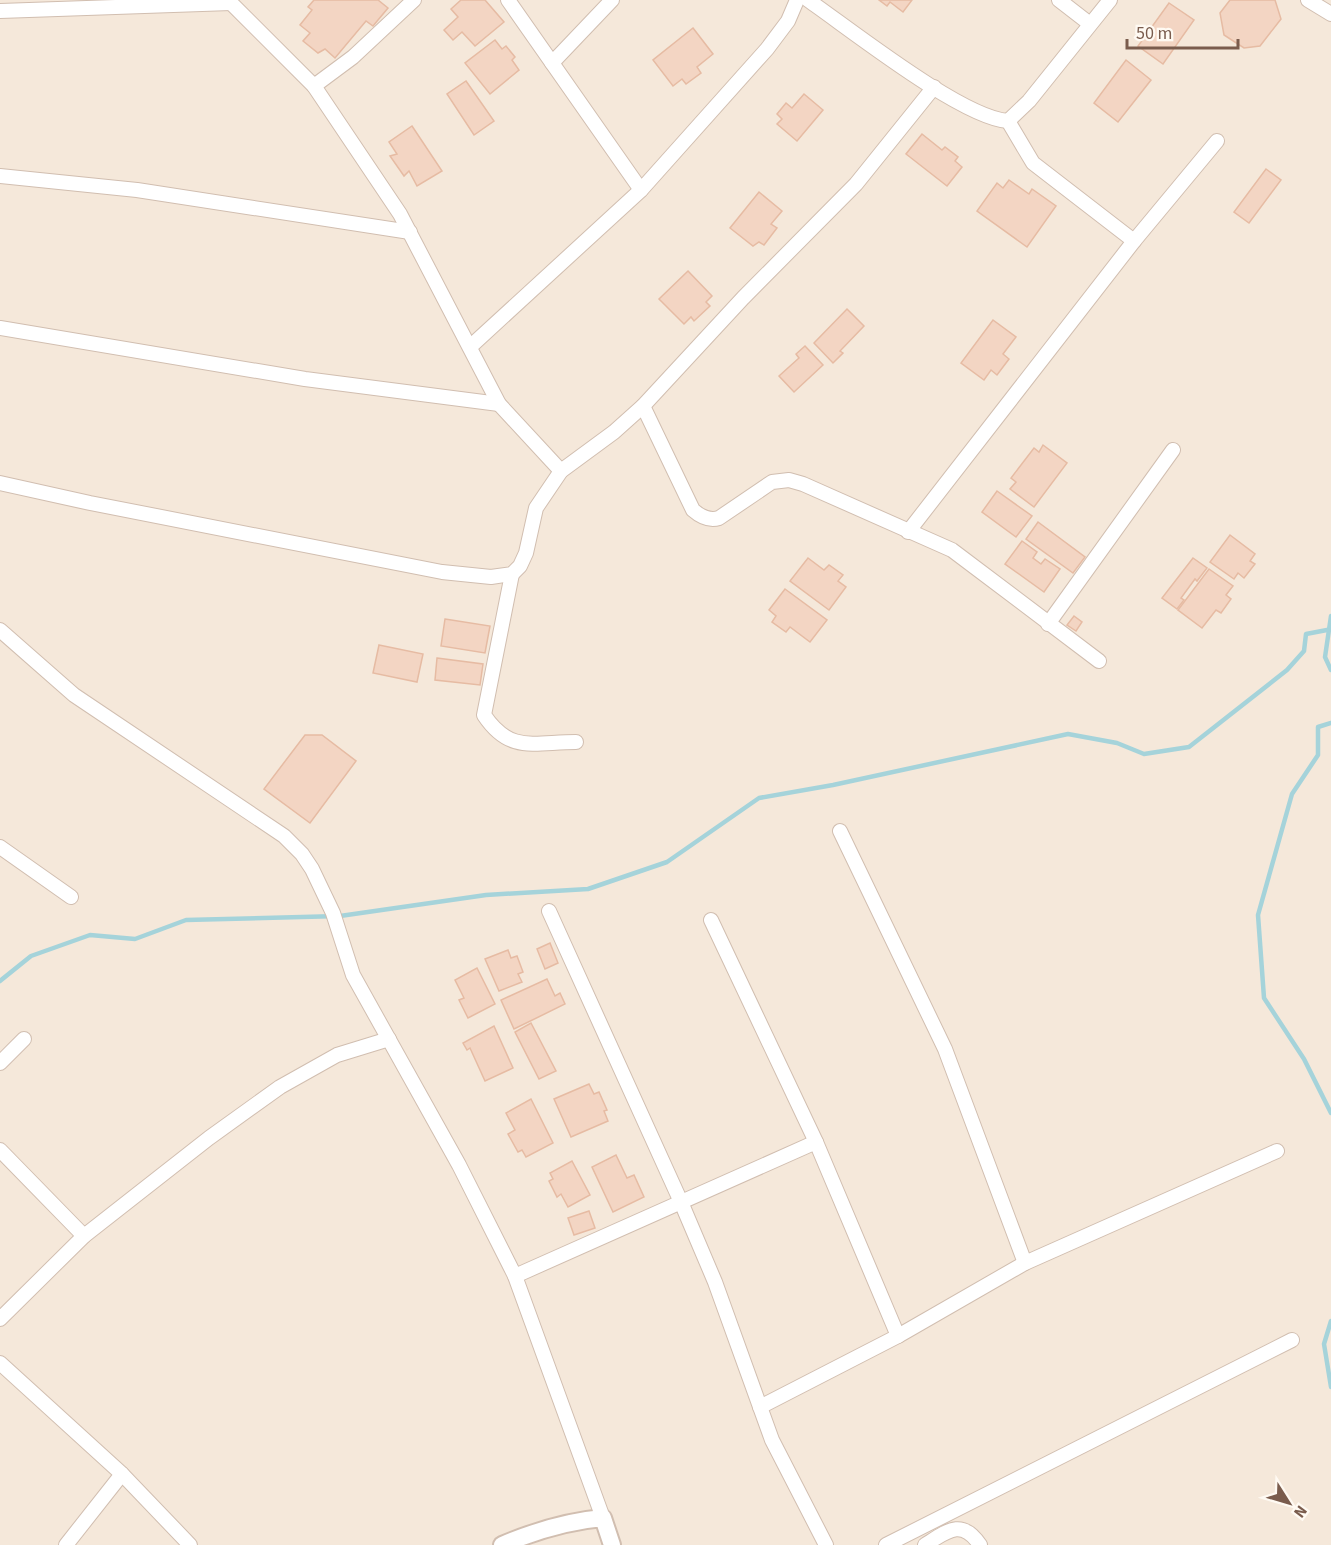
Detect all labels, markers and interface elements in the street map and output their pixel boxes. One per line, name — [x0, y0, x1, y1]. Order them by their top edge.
scale bar — [1127, 12, 1238, 50]
text: 50 m — [1136, 21, 1172, 46]
north arrow — [1259, 1473, 1319, 1533]
text: N — [1288, 1501, 1312, 1522]

